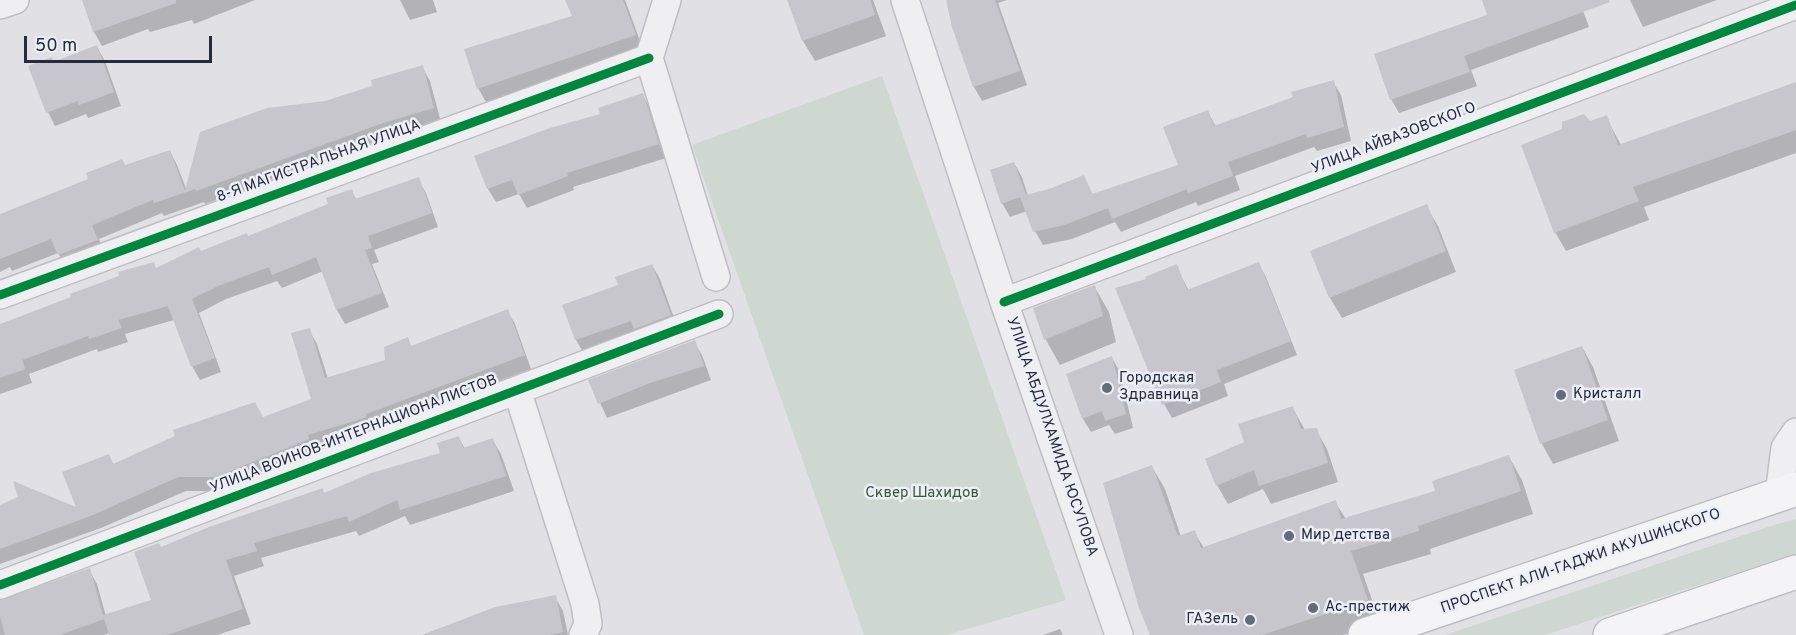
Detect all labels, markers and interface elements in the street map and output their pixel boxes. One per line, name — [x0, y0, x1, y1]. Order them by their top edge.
scale bar — [27, 24, 214, 62]
text: 50 m — [35, 35, 77, 58]
street label: УЛИЦА АЙВАЗОВСКОГО — [1309, 99, 1479, 179]
street label: 8-Я МАГИСТРАЛЬНАЯ УЛИЦА — [215, 117, 423, 207]
street label: УЛИЦА АБДУЛХАМИДА ЮСУПОВА — [1001, 315, 1101, 559]
place label: Городская Здравница — [1119, 370, 1199, 405]
street label: УЛИЦА ВОИНОВ-ИНТЕРНАЦИОНАЛИСТОВ — [208, 372, 500, 498]
marker: Городская Здравница — [1100, 381, 1114, 395]
place label: Кристалл — [1573, 386, 1641, 404]
marker: Кристалл — [1554, 388, 1568, 402]
park label: Сквер Шахидов — [865, 485, 979, 503]
street label: ПРОСПЕКТ АЛИ-ГАДЖИ АКУШИНСКОГО — [1439, 506, 1723, 618]
place label: Мир детства — [1301, 527, 1390, 545]
marker: Мир детства — [1282, 529, 1296, 543]
place label: Ас-престиж — [1325, 599, 1410, 617]
marker: Ас-престиж — [1306, 601, 1320, 615]
place label: ГАЗель — [1186, 611, 1238, 629]
marker: ГАЗель — [1243, 613, 1257, 627]

